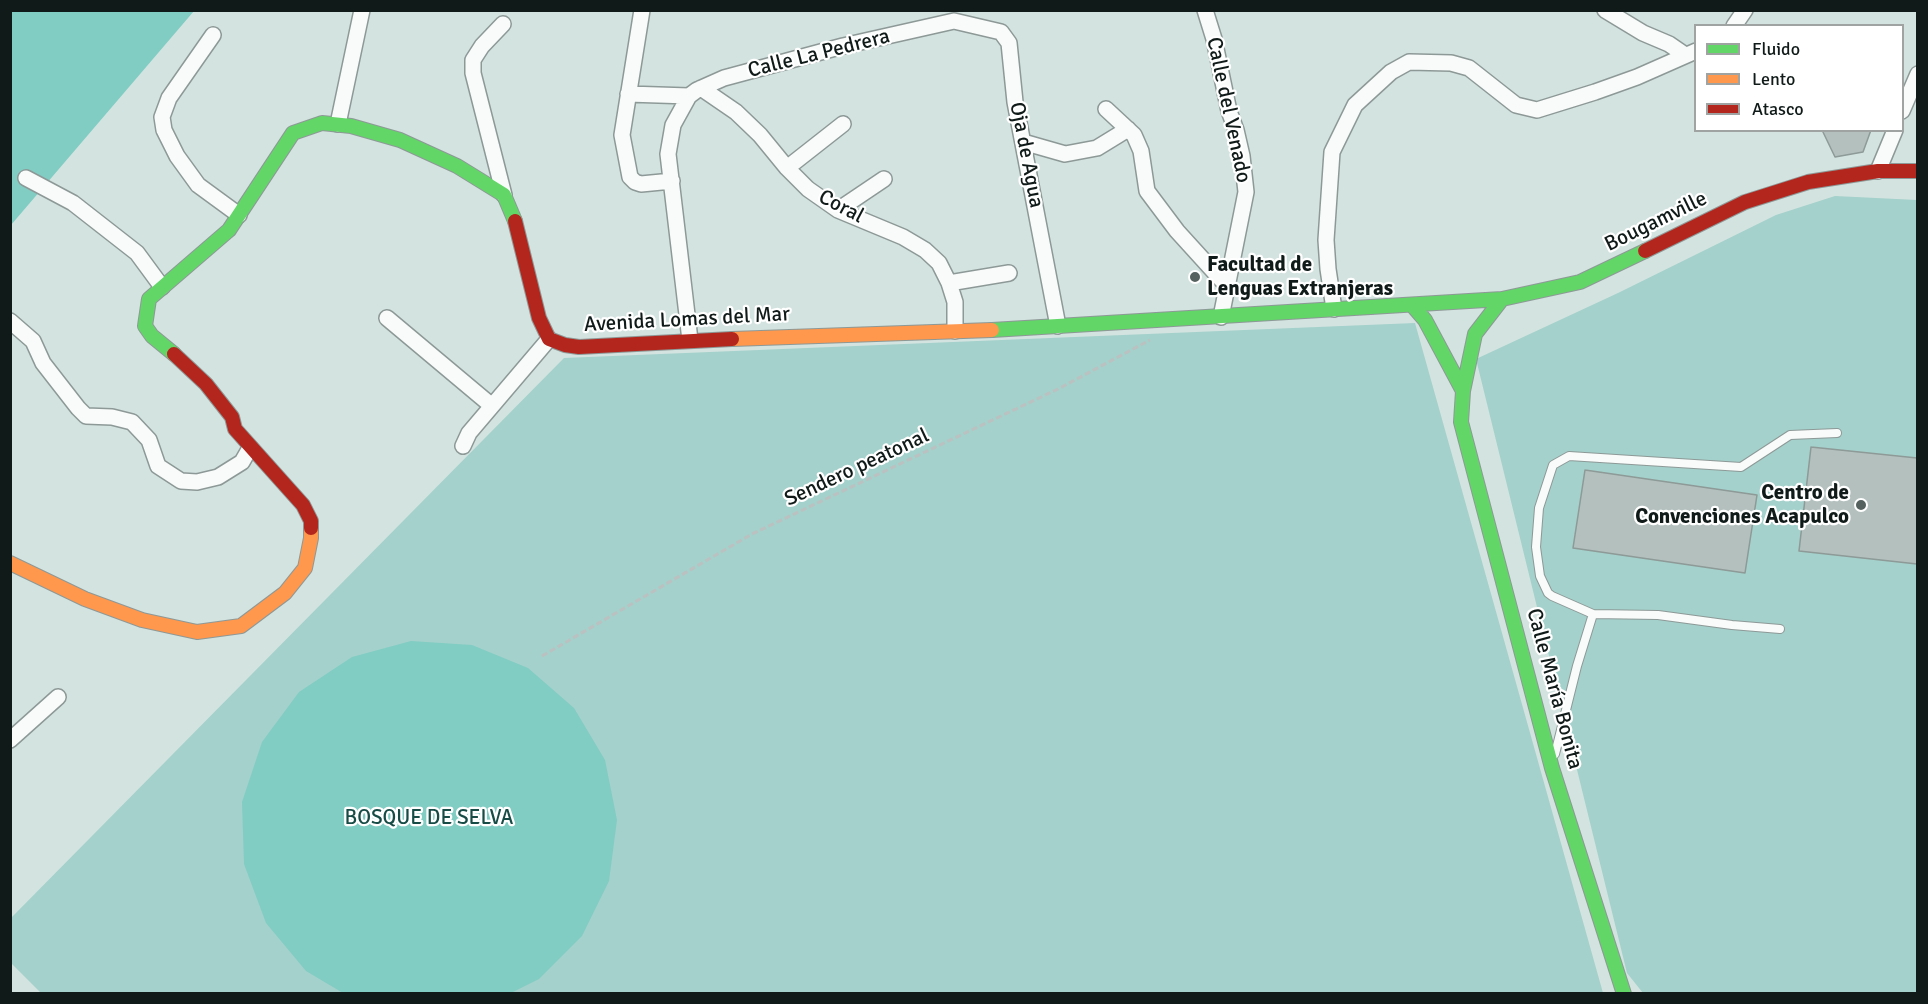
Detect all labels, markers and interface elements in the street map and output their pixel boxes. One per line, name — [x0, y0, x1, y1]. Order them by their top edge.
street label: Calle La Pedrera — [745, 24, 893, 84]
legend — [1694, 24, 1904, 132]
street label: Calle del Venado — [1200, 35, 1256, 185]
text: Fluido — [1752, 38, 1800, 60]
text: Lento — [1752, 68, 1795, 90]
text: Atasco — [1752, 98, 1804, 120]
street label: Oja de Agua — [1003, 100, 1049, 210]
street label: Coral — [814, 185, 868, 229]
street label: Bougamville — [1601, 186, 1711, 258]
place label: Facultad de Lenguas Extranjeras — [1207, 252, 1393, 302]
marker: Facultad de Lenguas Extranjeras — [1188, 270, 1202, 284]
street label: Avenida Lomas del Mar — [583, 302, 791, 338]
street label: Sendero peatonal — [781, 424, 933, 512]
place label: Centro de Convenciones Acapulco — [1635, 480, 1849, 530]
marker: Centro de Convenciones Acapulco — [1854, 498, 1868, 512]
street label: Calle María Bonita — [1520, 606, 1588, 772]
park label: BOSQUE DE SELVA — [345, 805, 513, 831]

